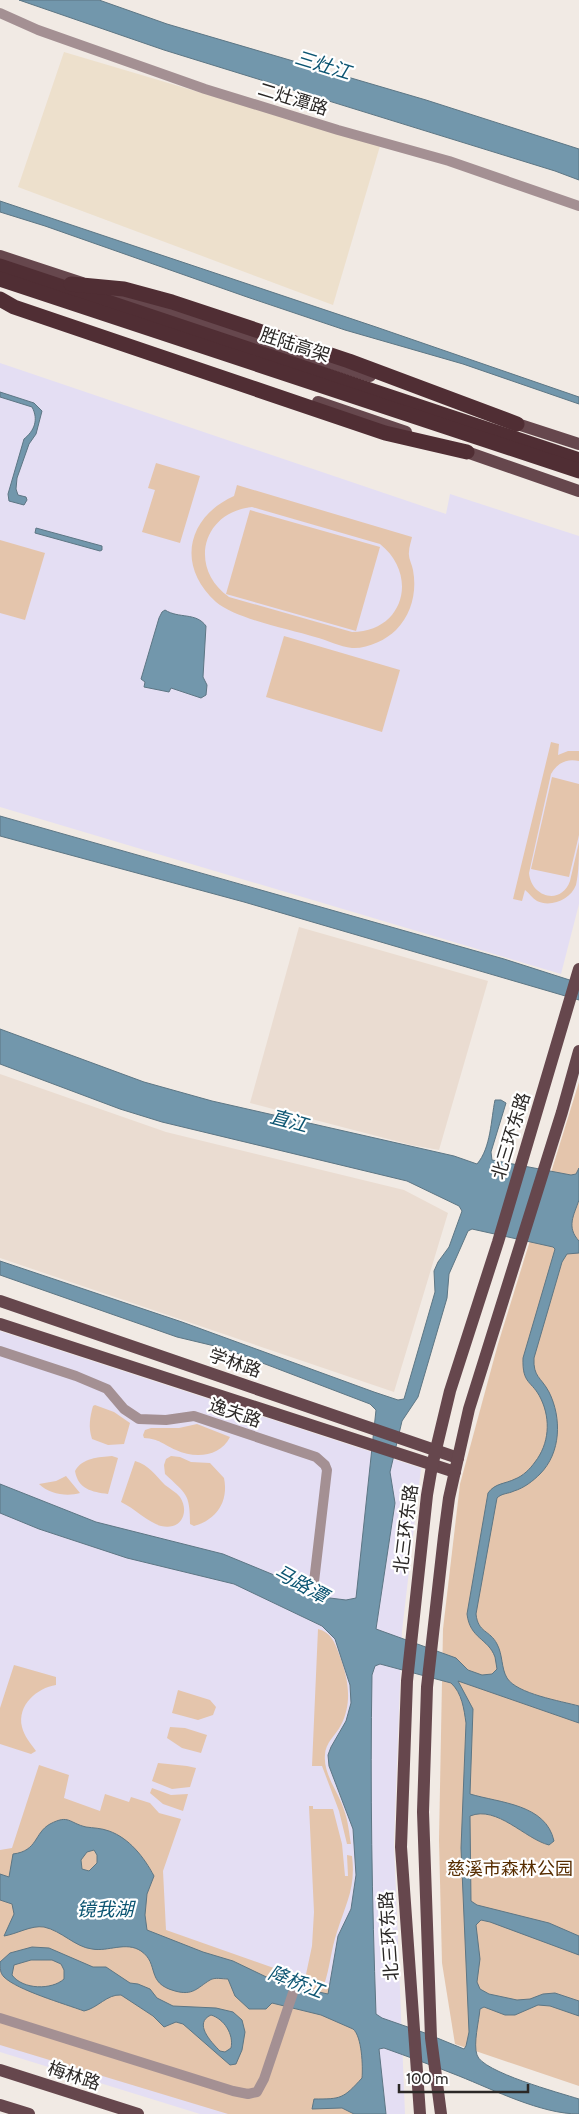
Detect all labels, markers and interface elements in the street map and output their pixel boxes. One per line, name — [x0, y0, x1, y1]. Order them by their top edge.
water label: 三灶江 — [292, 46, 356, 85]
street label: 二灶潭路 — [255, 78, 331, 120]
street label: 胜陆高架 — [257, 323, 333, 367]
street label: 北三环东路 — [487, 1090, 535, 1182]
water label: 直江 — [268, 1105, 312, 1138]
street label: 学林路 — [206, 1344, 264, 1382]
street label: 逸夫路 — [206, 1394, 264, 1432]
street label: 北三环东路 — [390, 1483, 422, 1575]
water label: 马路潭 — [270, 1560, 334, 1609]
park label: 慈溪市森林公园 — [447, 1858, 573, 1880]
street label: 北三环东路 — [375, 1890, 403, 1982]
water label: 镜我湖 — [76, 1898, 136, 1921]
water label: 降桥江 — [265, 1961, 329, 2004]
street label: 梅林路 — [45, 2057, 103, 2095]
scale bar — [399, 2062, 528, 2094]
text: 100 m — [406, 2070, 448, 2088]

